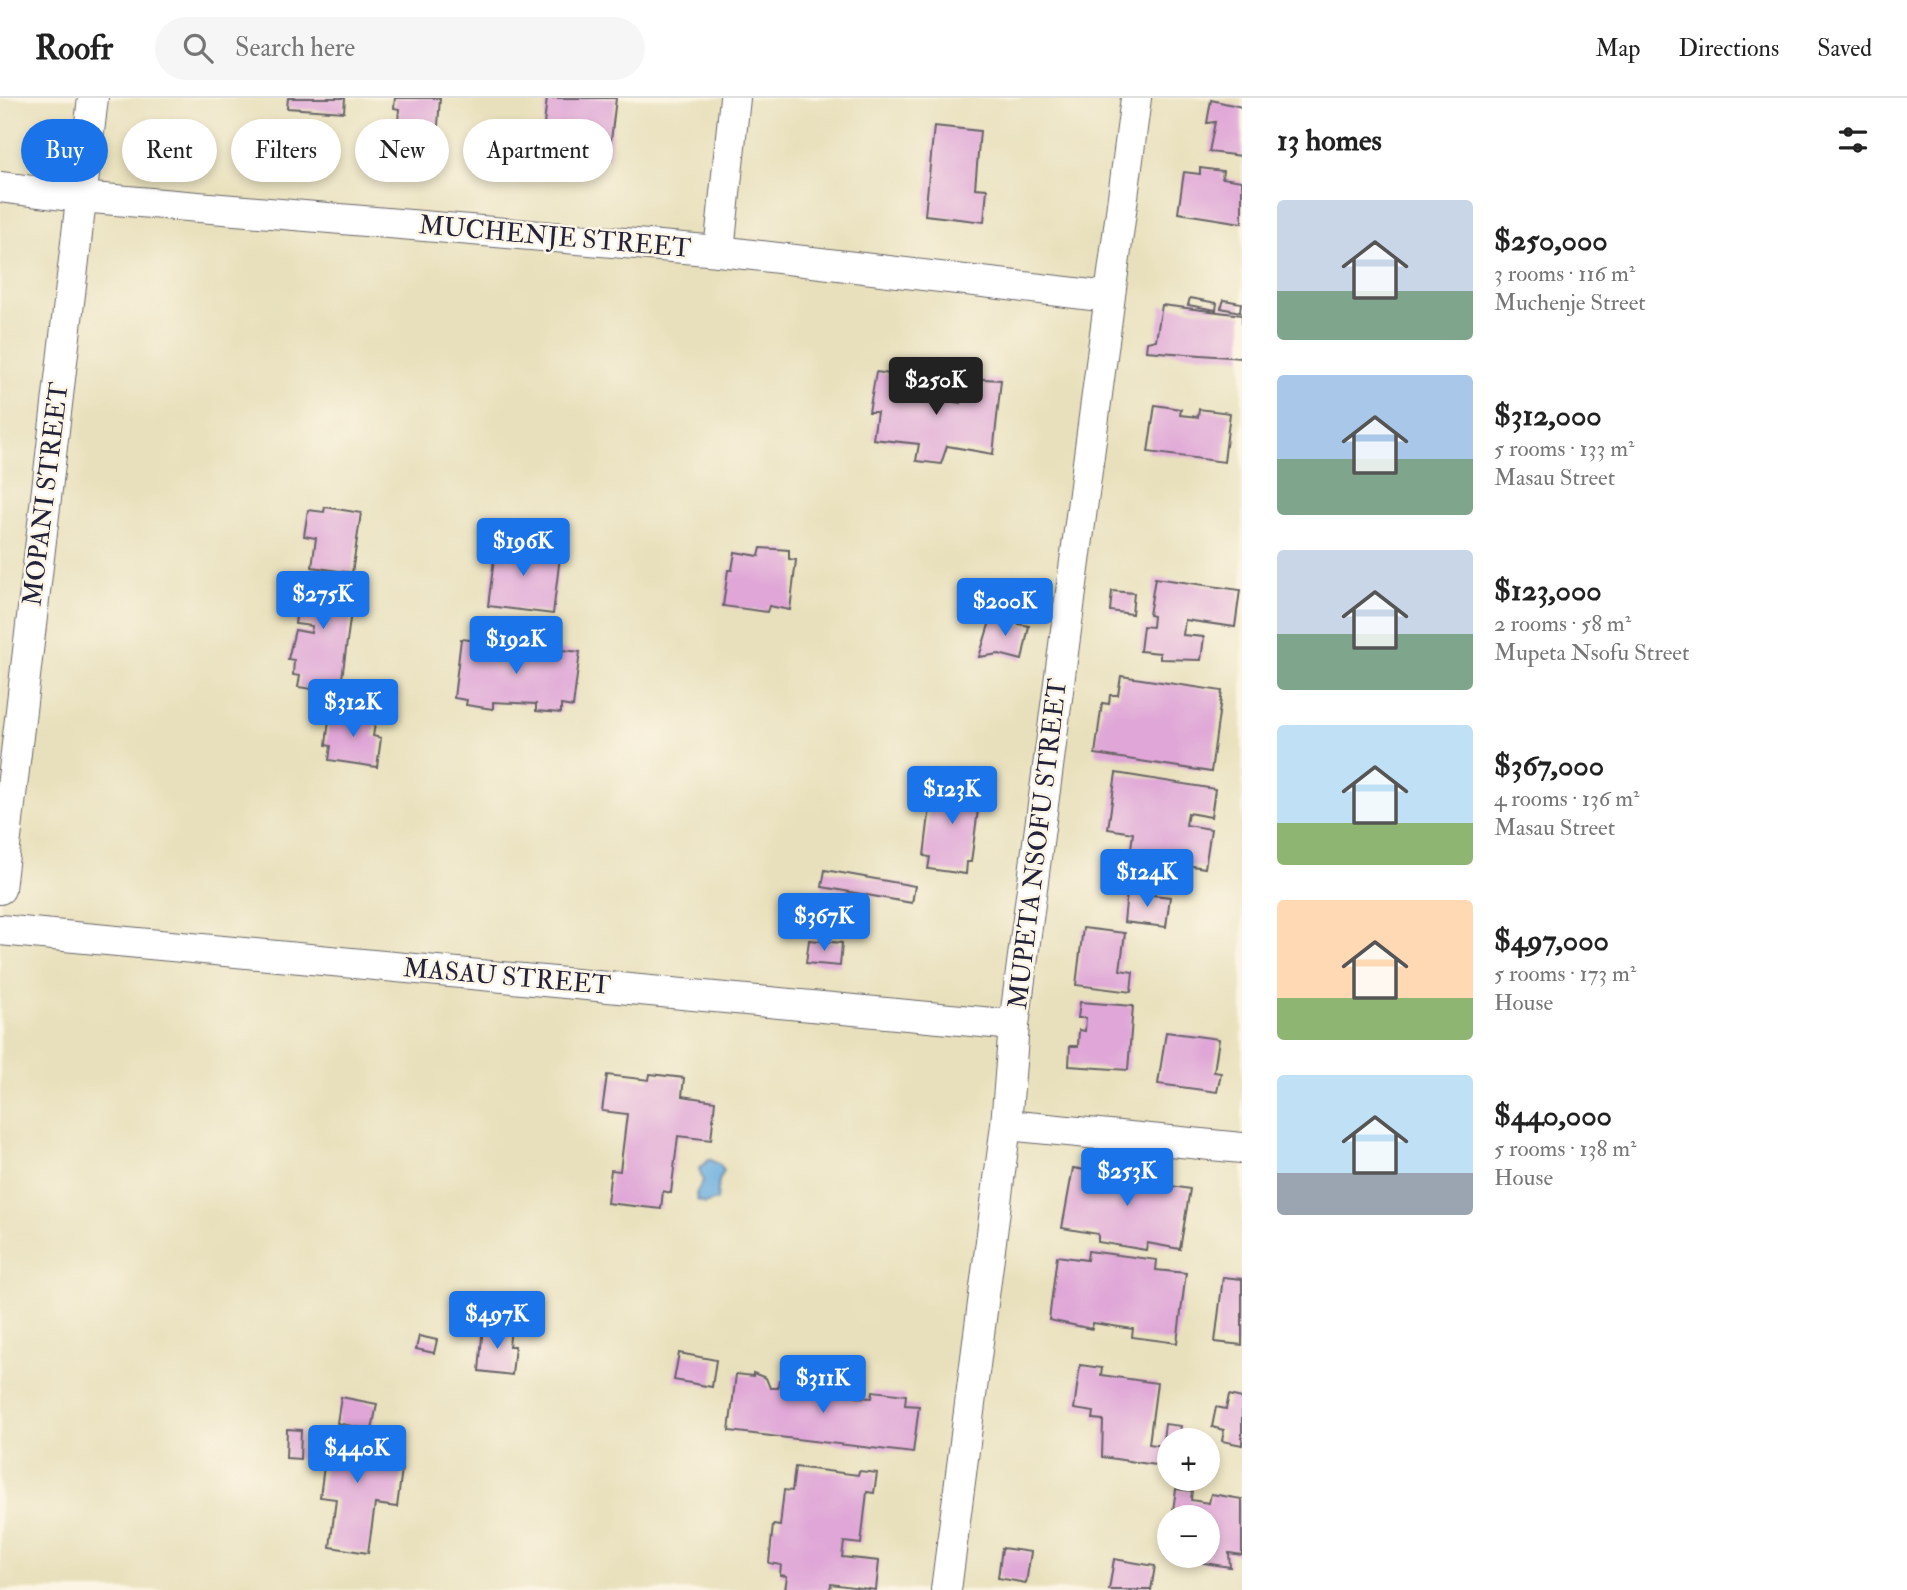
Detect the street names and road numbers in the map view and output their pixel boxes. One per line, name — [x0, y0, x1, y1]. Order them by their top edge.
street label: MUCHENJE STREET — [418, 209, 692, 265]
street label: MOPANI STREET — [16, 380, 76, 608]
street label: MUPETA NSOFU STREET — [1002, 677, 1074, 1011]
street label: MASAU STREET — [402, 952, 612, 1002]

